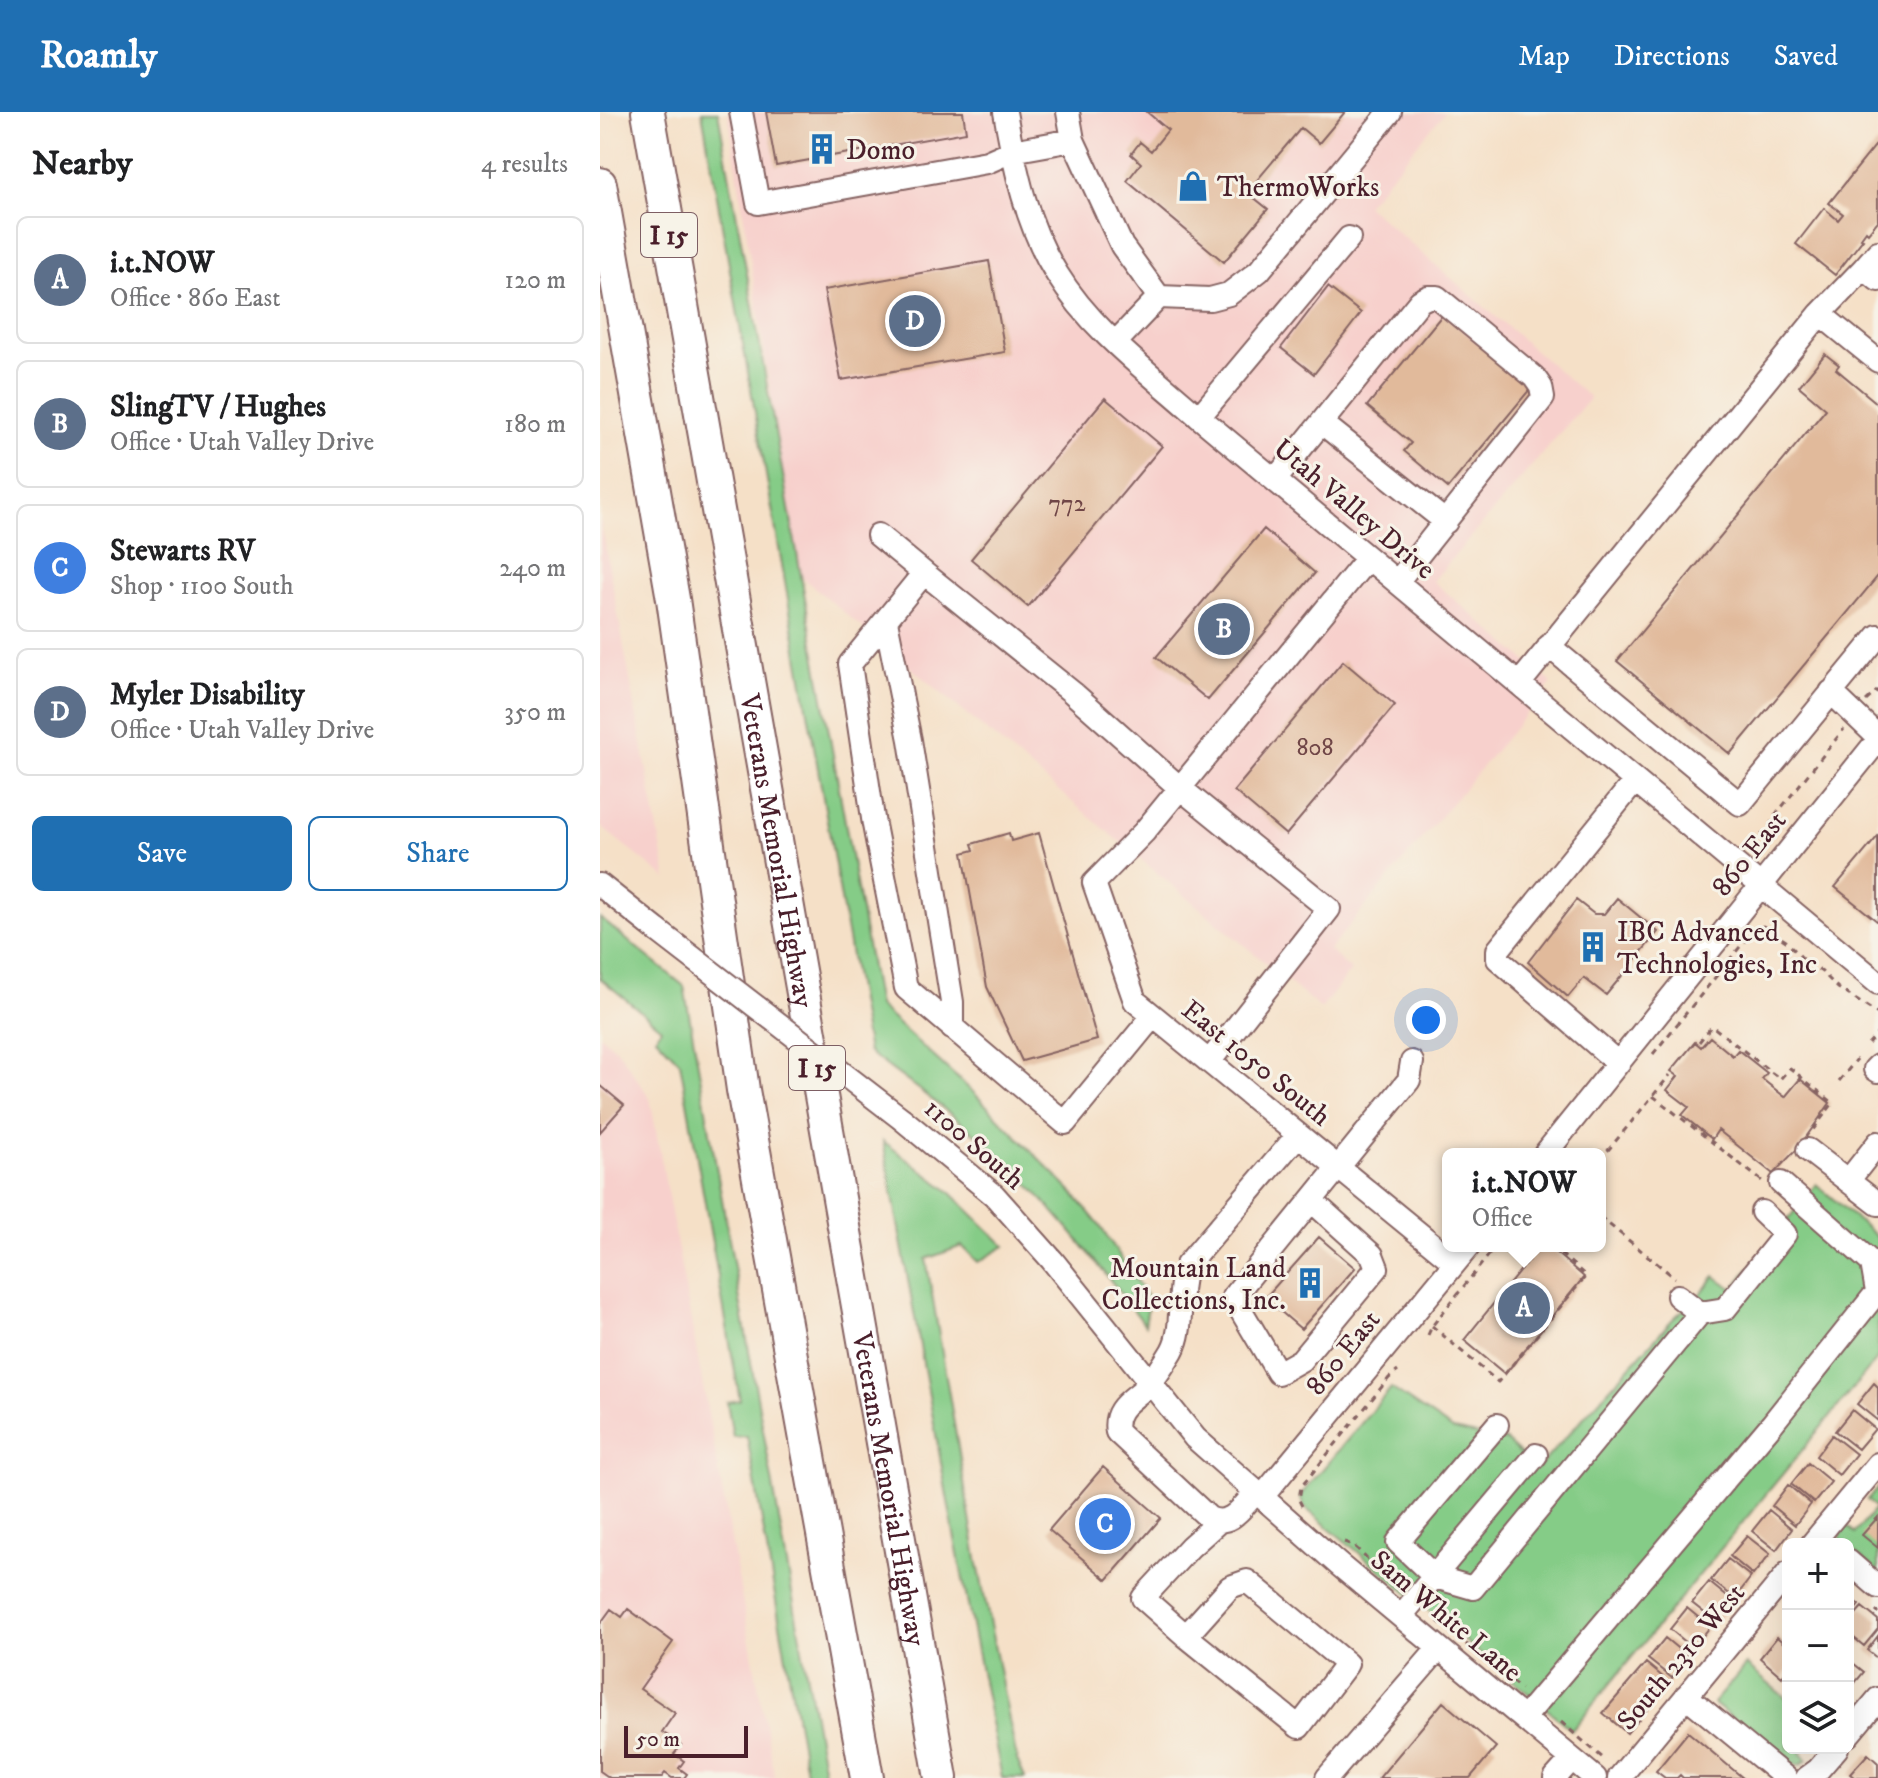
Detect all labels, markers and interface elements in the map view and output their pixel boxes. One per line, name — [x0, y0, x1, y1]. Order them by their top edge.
text: Roamly — [40, 32, 157, 80]
text: Map — [1518, 39, 1570, 74]
text: Directions — [1614, 39, 1730, 74]
text: Saved — [1774, 39, 1838, 74]
building icon: Domo — [805, 132, 839, 166]
place label: Domo — [846, 133, 915, 168]
text: Nearby — [32, 143, 133, 185]
text: 4 results — [481, 148, 568, 181]
shop icon: ThermoWorks — [1176, 169, 1210, 203]
place label: ThermoWorks — [1217, 170, 1379, 205]
road number: I 15 — [641, 213, 697, 257]
text: i.t.NOW — [110, 245, 214, 282]
text: A — [52, 264, 68, 297]
text: 120 m — [505, 264, 566, 297]
text: Office · 860 East — [110, 282, 281, 315]
pin: D — [889, 291, 941, 351]
text: SlingTV / Hughes — [110, 389, 326, 426]
text: B — [52, 408, 68, 441]
text: 180 m — [504, 408, 566, 441]
text: Office · Utah Valley Drive — [110, 426, 374, 459]
street label: Utah Valley Drive — [1266, 431, 1442, 587]
house number: 772 — [1048, 489, 1086, 519]
text: Stewarts RV — [110, 533, 255, 570]
text: C — [51, 552, 69, 585]
text: 240 m — [499, 552, 566, 585]
text: Shop · 1100 South — [110, 570, 294, 603]
pin: B — [1198, 599, 1250, 659]
text: Myler Disability — [110, 677, 305, 714]
street label: Veterans Memorial Highway — [731, 690, 821, 1011]
text: D — [50, 696, 70, 729]
text: 350 m — [504, 696, 566, 729]
text: Office · Utah Valley Drive — [110, 714, 374, 747]
house number: 808 — [1297, 733, 1333, 763]
street label: 860 East — [1704, 804, 1794, 904]
button: Save — [32, 816, 292, 891]
button: Share — [308, 816, 568, 891]
place label: IBC Advanced Technologies, Inc — [1617, 915, 1817, 982]
building icon: IBC Advanced Technologies, Inc — [1576, 930, 1610, 964]
street label: East 1050 South — [1174, 992, 1338, 1134]
your location — [1406, 1000, 1446, 1040]
road number: I 15 — [789, 1046, 845, 1090]
street label: 1100 South — [916, 1091, 1032, 1198]
popup — [1442, 1148, 1606, 1252]
text: i.t.NOW — [1472, 1165, 1576, 1202]
text: Office — [1472, 1202, 1533, 1235]
place label: Mountain Land Collections, Inc. — [1101, 1251, 1286, 1318]
building icon: Mountain Land Collections, Inc. — [1293, 1266, 1327, 1300]
pin: A — [1498, 1278, 1550, 1338]
street label: 860 East — [1298, 1303, 1388, 1403]
street label: Veterans Memorial Highway — [844, 1329, 934, 1649]
pin: C — [1079, 1494, 1131, 1554]
map controls — [1782, 1538, 1854, 1754]
button: + — [1782, 1538, 1854, 1610]
street label: Sam White Lane — [1363, 1543, 1529, 1690]
street label: South 2310 West — [1610, 1576, 1753, 1738]
button: − — [1782, 1610, 1854, 1682]
button: layers — [1782, 1682, 1854, 1754]
scale bar — [624, 1722, 748, 1758]
text: 50 m — [636, 1726, 680, 1753]

